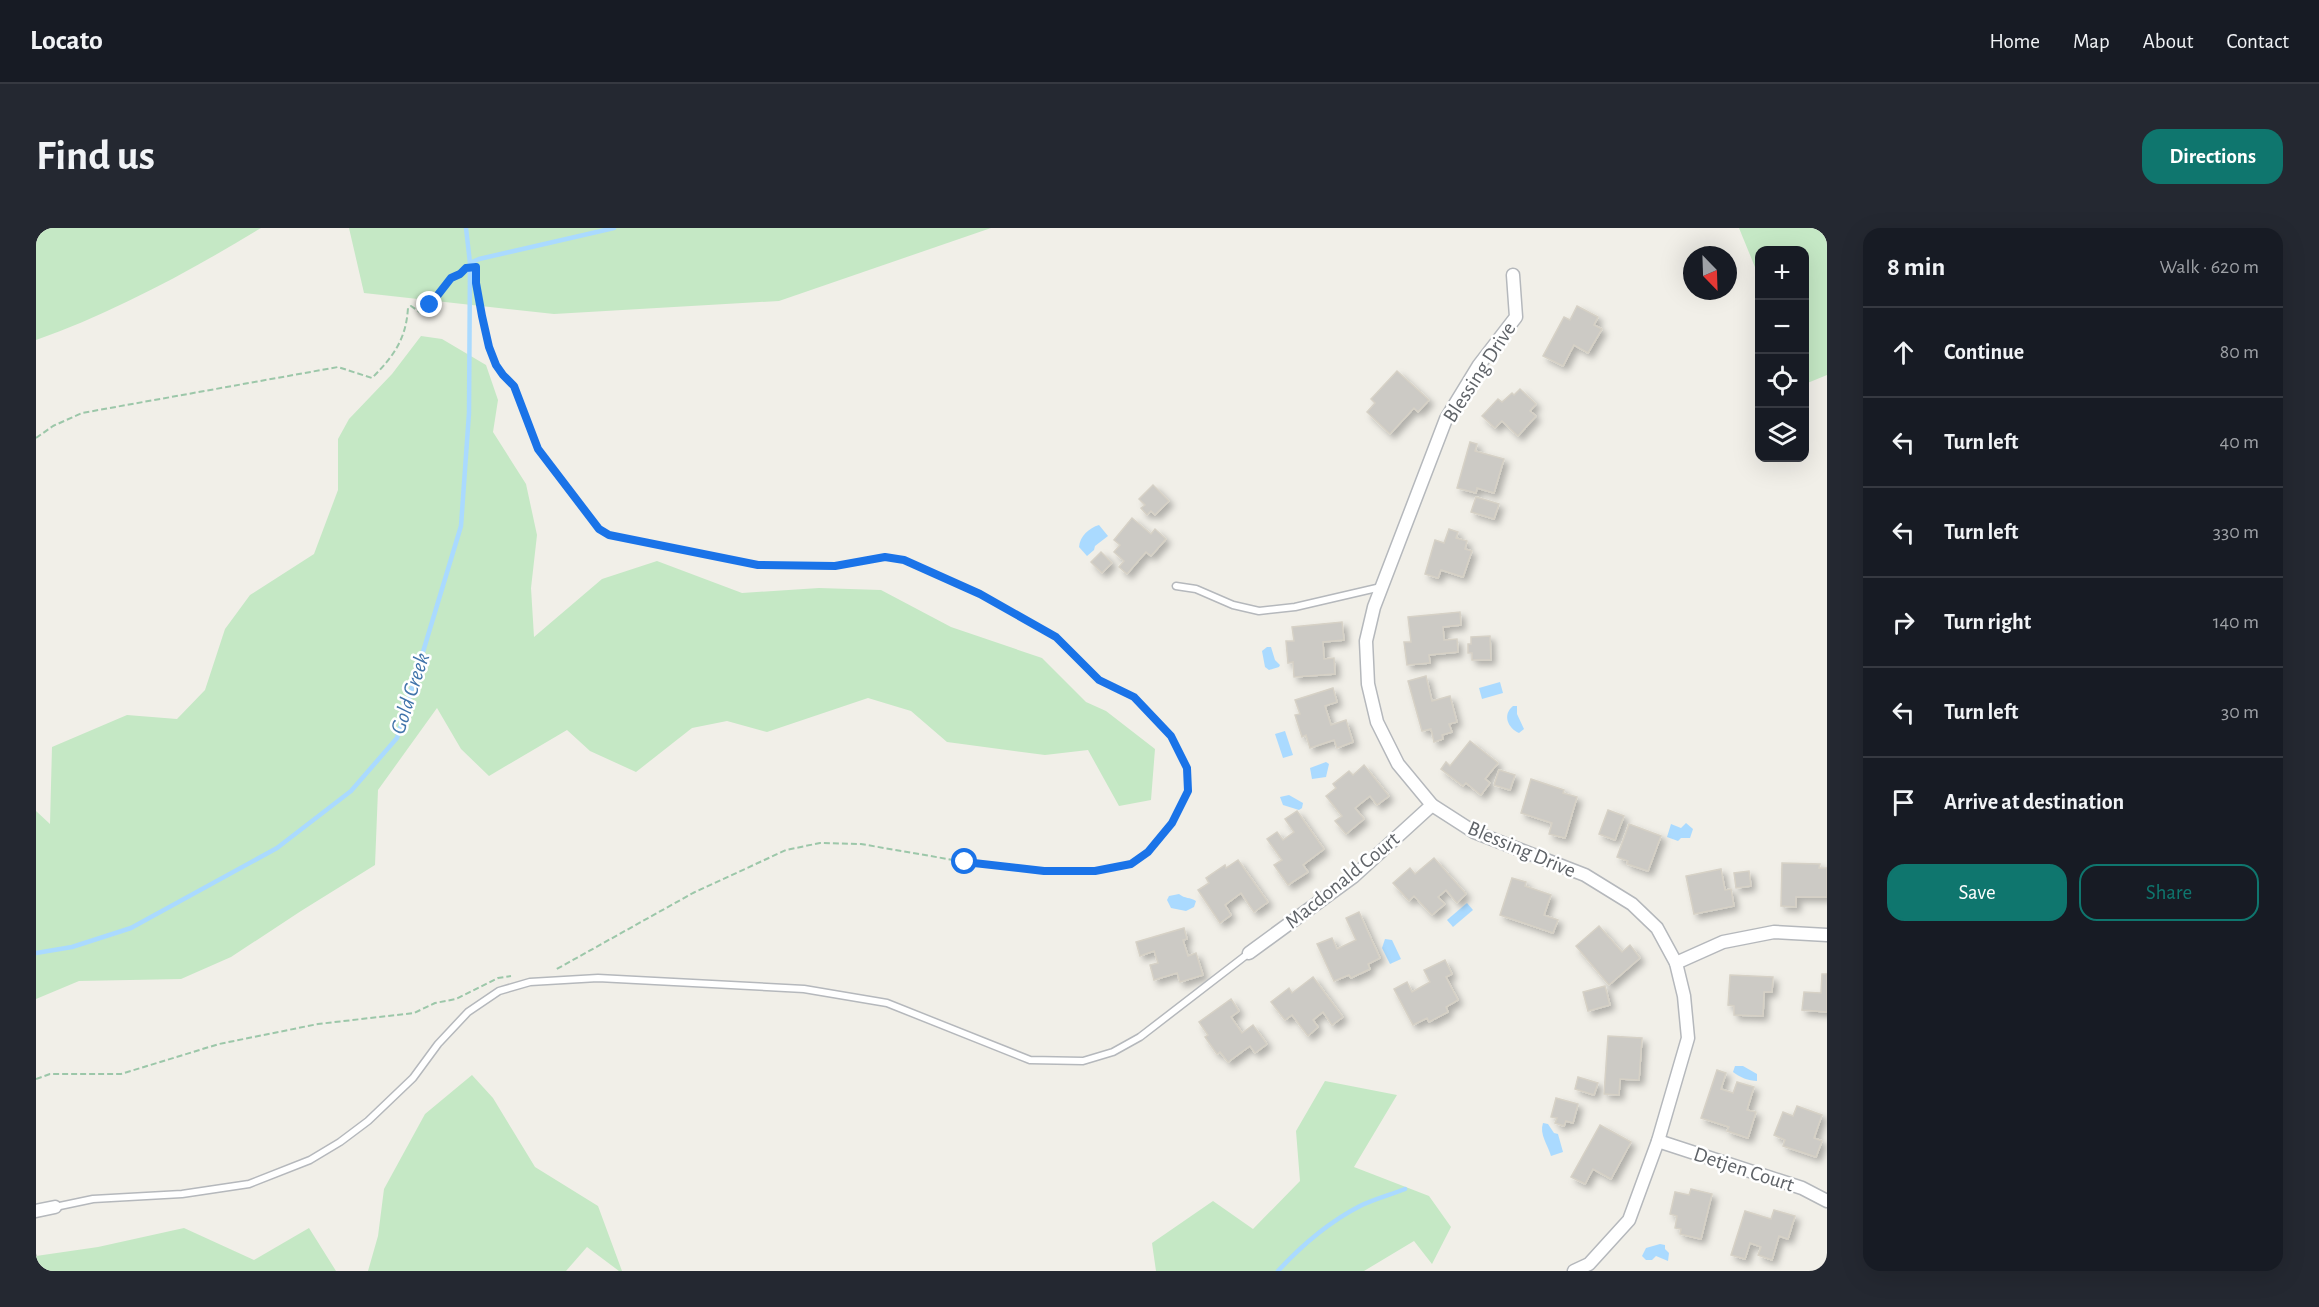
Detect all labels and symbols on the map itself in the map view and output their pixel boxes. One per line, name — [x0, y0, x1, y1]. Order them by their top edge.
north arrow — [1683, 246, 1737, 300]
route end — [416, 291, 442, 317]
street label: Blessing Drive — [1439, 318, 1520, 426]
water label: Gold Creek — [386, 650, 433, 737]
street label: Blessing Drive — [1465, 817, 1579, 882]
street label: Macdonald Court — [1281, 828, 1404, 933]
route start — [951, 848, 977, 874]
street label: Detjen Court — [1691, 1143, 1797, 1196]

